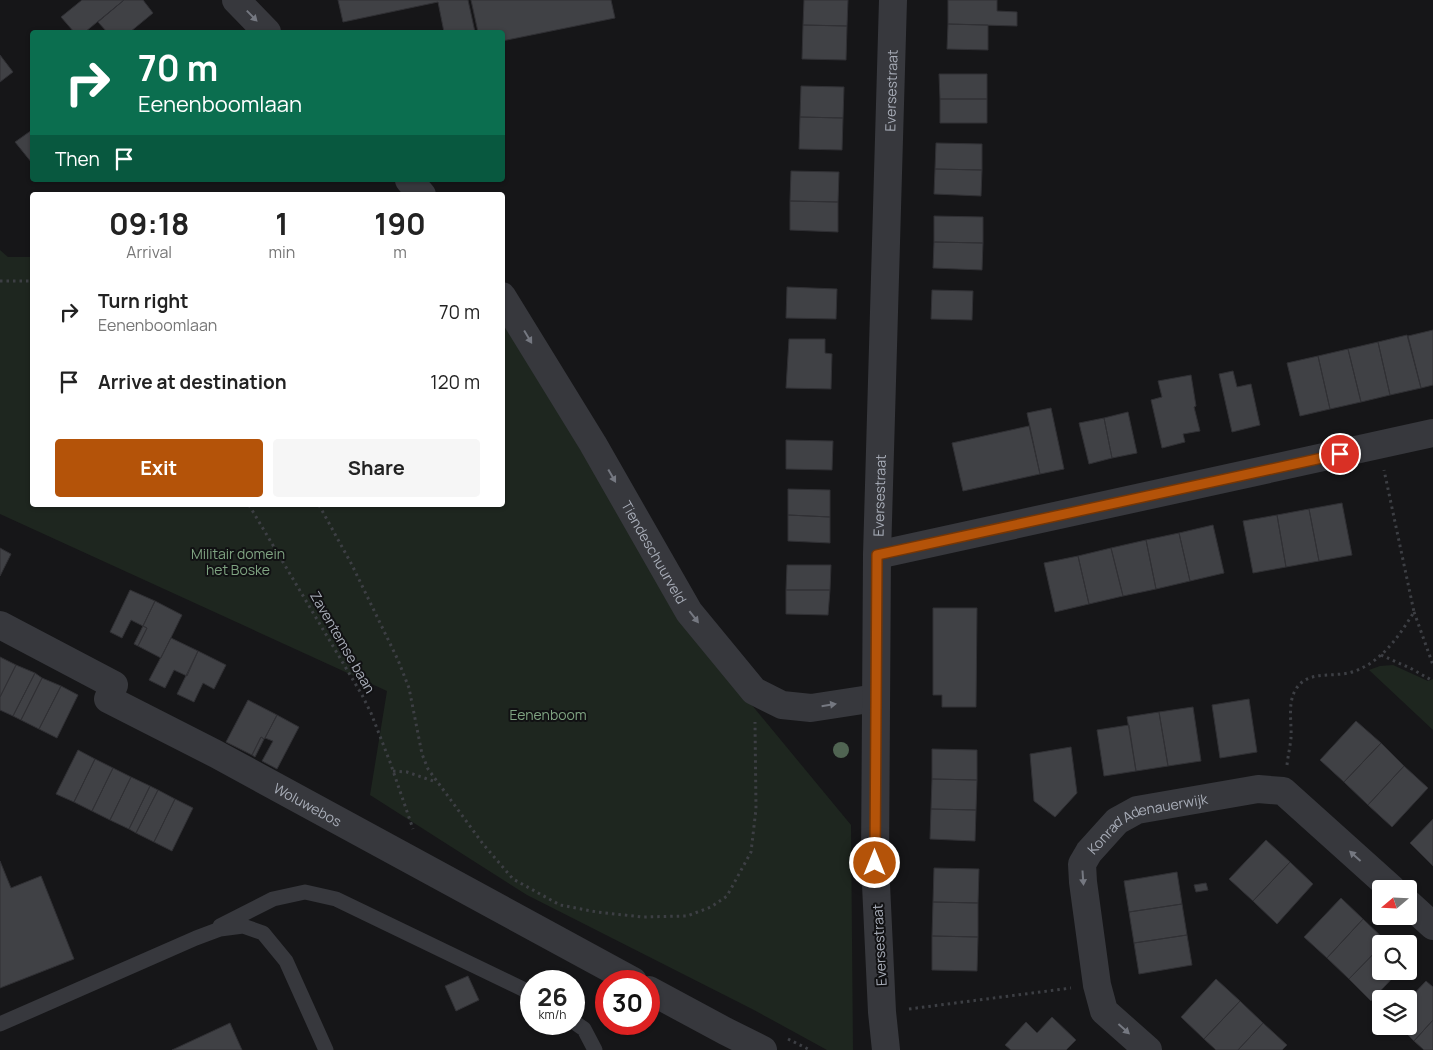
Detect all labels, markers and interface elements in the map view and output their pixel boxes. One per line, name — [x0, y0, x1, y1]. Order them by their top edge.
one-way arrow — [246, 10, 258, 22]
text: 70 m — [138, 44, 218, 92]
street label: Eversestraat — [880, 49, 901, 132]
icon: right — [55, 50, 120, 115]
text: Eenenboomlaan — [138, 89, 302, 119]
icon: arrive — [110, 145, 138, 173]
text: Then — [55, 146, 100, 172]
text: 09:18 — [109, 203, 189, 244]
text: 1 — [275, 203, 288, 244]
text: 190 — [374, 203, 426, 244]
text: Arrival — [126, 241, 172, 263]
text: min — [268, 241, 295, 263]
text: m — [393, 241, 407, 263]
text: Turn right — [98, 288, 188, 314]
icon: right — [55, 298, 83, 326]
text: 70 m — [439, 299, 480, 325]
text: Eenenboomlaan — [98, 314, 217, 336]
one-way arrow — [523, 331, 533, 344]
icon: arrive — [55, 368, 83, 396]
text: Arrive at destination — [98, 369, 287, 395]
text: 120 m — [430, 369, 480, 395]
pin — [1319, 433, 1361, 475]
button: Exit — [55, 439, 263, 497]
button: Share — [273, 439, 480, 497]
icon: arrive — [1326, 440, 1354, 468]
street label: Eversestraat — [868, 454, 889, 537]
one-way arrow — [607, 470, 616, 483]
street label: Tiendeschuurveld — [618, 497, 692, 607]
park label: Militair domein het Boske — [191, 544, 285, 579]
street label: Zaventemse baan — [306, 588, 380, 696]
one-way arrow — [688, 610, 699, 623]
one-way arrow — [821, 701, 837, 709]
park label: Eenenboom — [509, 705, 587, 724]
street label: Woluwebos — [271, 778, 345, 830]
street label: Konrad Adenauerwijk — [1082, 788, 1210, 858]
position arrow — [848, 836, 900, 888]
one-way arrow — [1350, 850, 1362, 862]
one-way arrow — [1079, 870, 1087, 886]
north arrow — [1372, 880, 1418, 925]
map controls — [1372, 880, 1417, 1035]
street label: Eversestraat — [867, 903, 891, 987]
button: search — [1372, 935, 1417, 980]
speed limit sign: 30 — [595, 970, 660, 1035]
text: 26 — [537, 979, 568, 1014]
button: layers — [1372, 990, 1417, 1035]
text: km/h — [539, 1006, 566, 1023]
one-way arrow — [1118, 1023, 1130, 1035]

